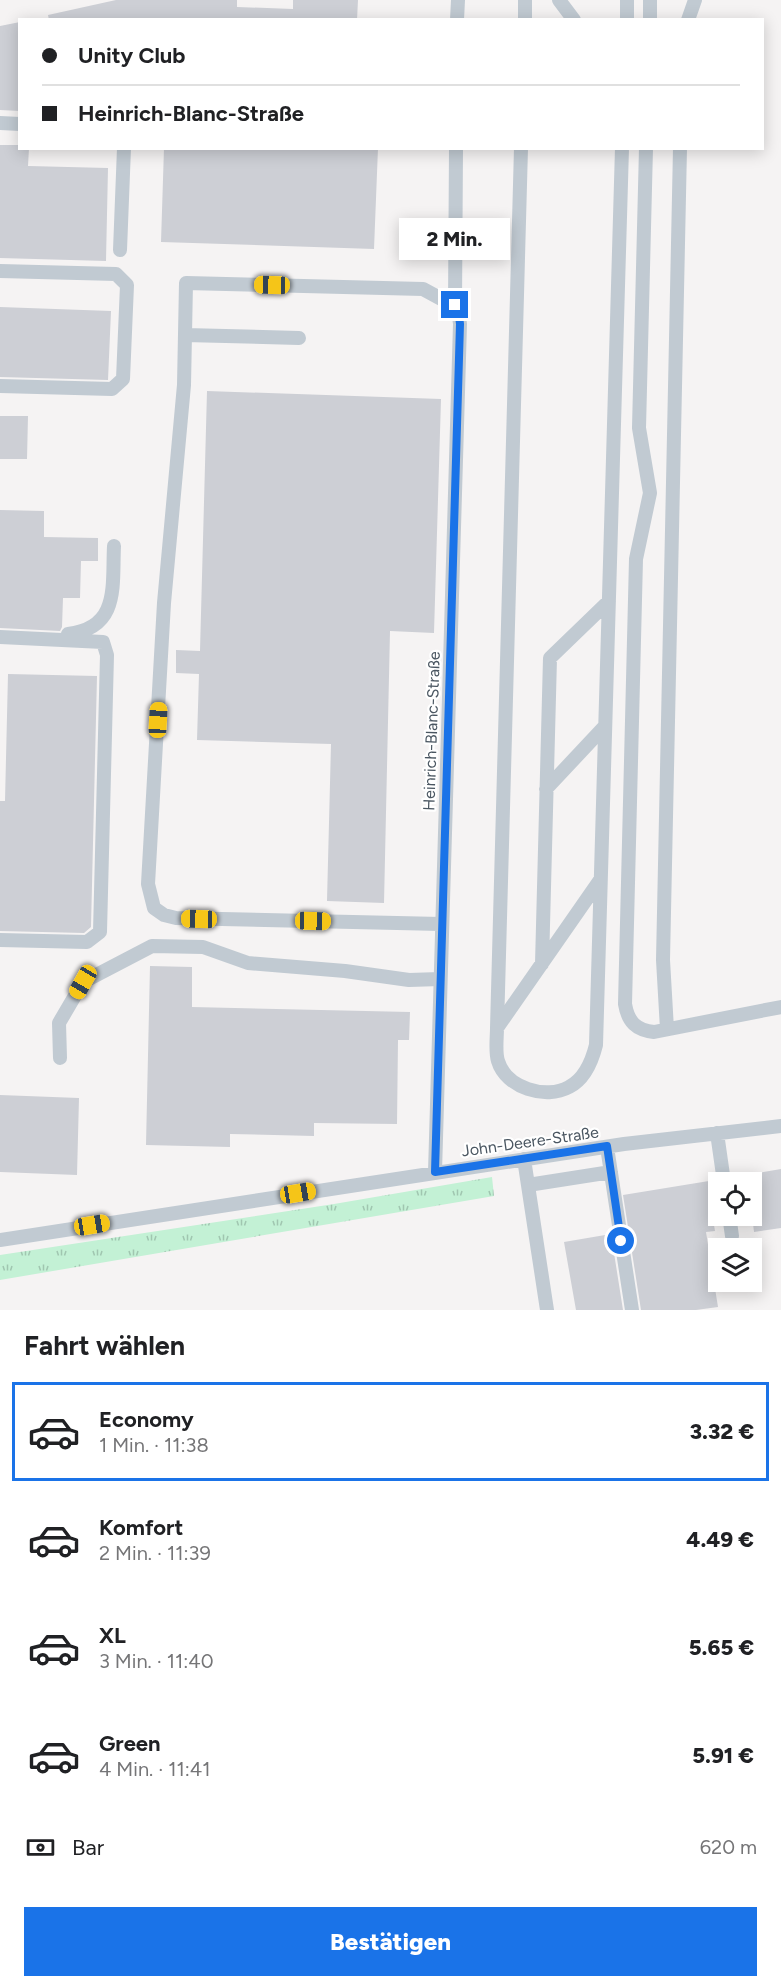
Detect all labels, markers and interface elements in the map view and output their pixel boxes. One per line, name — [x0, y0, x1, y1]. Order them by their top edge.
text: Unity Club — [78, 42, 185, 69]
text: Heinrich-Blanc-Straße — [78, 100, 304, 127]
callout: 2 Min. — [400, 218, 510, 260]
text: 2 Min. — [426, 227, 483, 251]
car — [254, 276, 290, 294]
route end — [441, 291, 468, 318]
street label: Heinrich-Blanc-Straße — [419, 651, 444, 811]
car — [148, 702, 168, 738]
car — [181, 910, 217, 928]
car — [295, 912, 331, 930]
car — [66, 962, 100, 1002]
street label: John-Deere-Straße — [460, 1122, 600, 1161]
map controls — [708, 1172, 762, 1292]
button: locate — [708, 1172, 762, 1226]
car — [279, 1181, 317, 1205]
car — [73, 1213, 111, 1237]
route start — [607, 1227, 634, 1254]
button: layers — [708, 1238, 762, 1292]
text: Fahrt wählen — [24, 1329, 185, 1362]
icon: car — [27, 1405, 81, 1459]
text: Economy — [99, 1406, 194, 1433]
text: 3.32 € — [690, 1418, 754, 1445]
text: 1 Min. · 11:38 — [99, 1433, 209, 1457]
icon: car — [27, 1513, 81, 1567]
text: Komfort — [99, 1514, 183, 1541]
text: 4.49 € — [686, 1526, 754, 1553]
text: 2 Min. · 11:39 — [99, 1541, 211, 1565]
icon: car — [27, 1621, 81, 1675]
text: XL — [99, 1622, 126, 1649]
text: 5.65 € — [689, 1634, 754, 1661]
text: 3 Min. · 11:40 — [99, 1649, 213, 1673]
icon: car — [27, 1729, 81, 1783]
text: Green — [99, 1730, 161, 1757]
text: 5.91 € — [692, 1742, 754, 1769]
text: 4 Min. · 11:41 — [99, 1757, 210, 1781]
icon: cash — [24, 1831, 57, 1864]
text: Bar — [72, 1834, 104, 1861]
text: 620 m — [700, 1835, 757, 1859]
button: Bestätigen — [24, 1907, 757, 1976]

